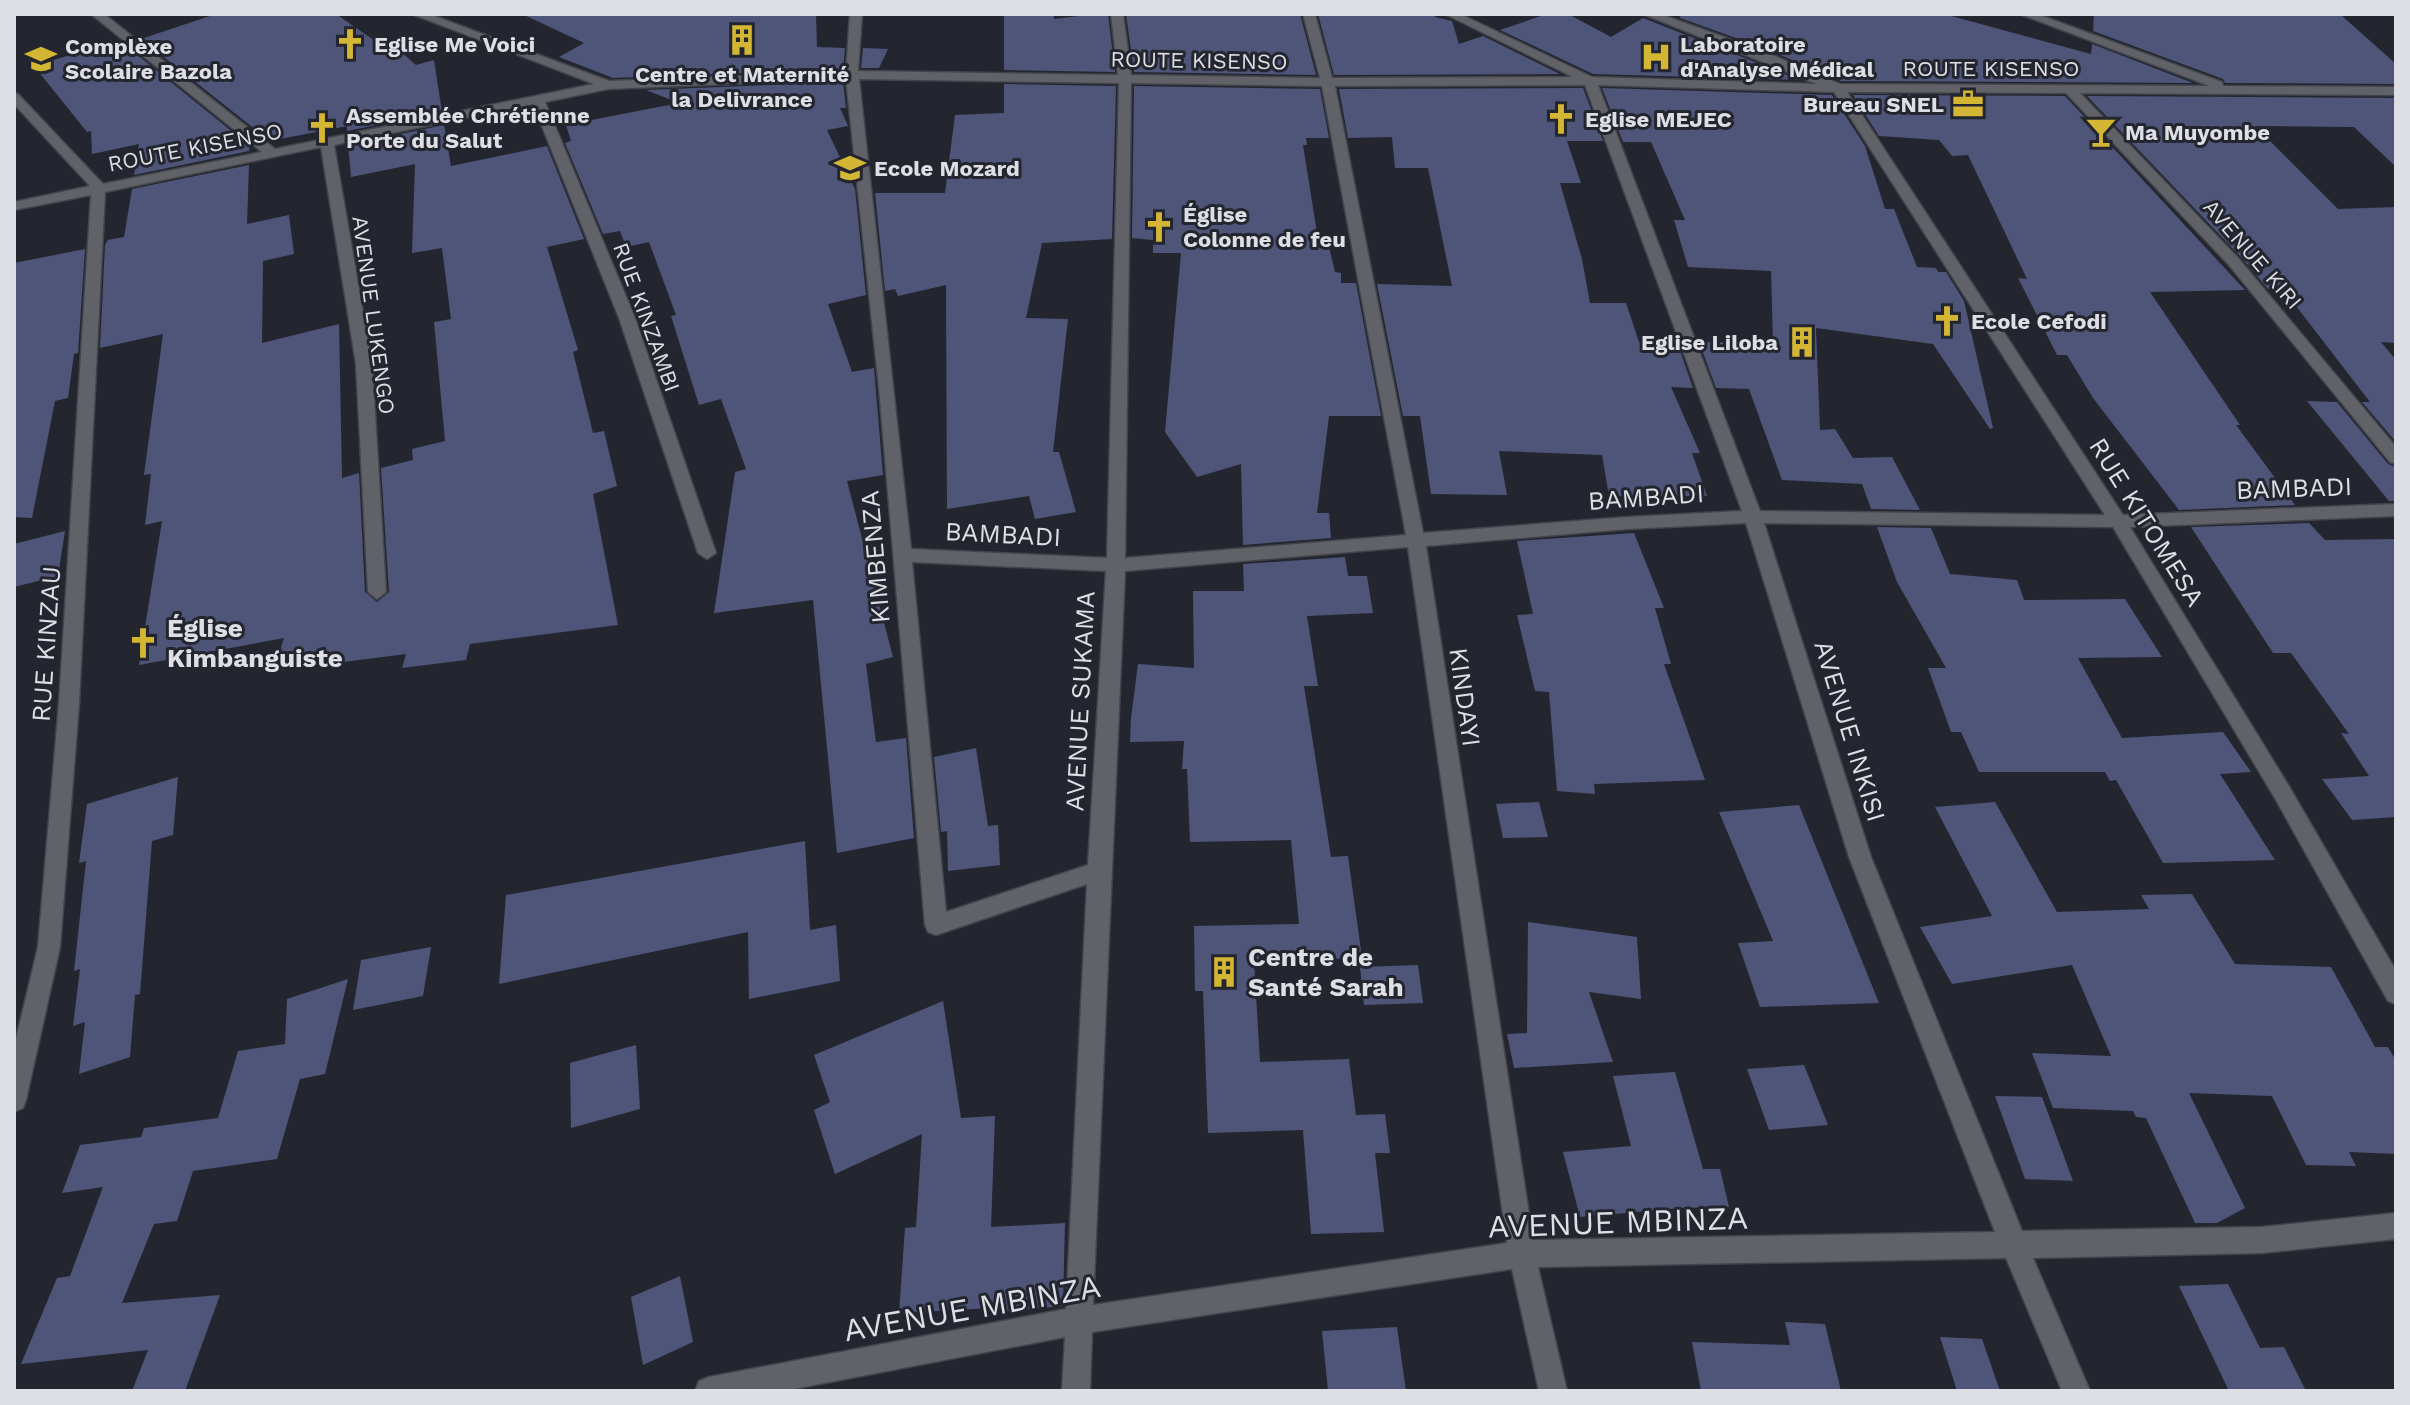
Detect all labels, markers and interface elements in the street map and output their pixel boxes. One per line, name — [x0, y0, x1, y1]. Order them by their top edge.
building icon: Centre et Maternité la Delivrance — [725, 23, 759, 57]
church icon: Eglise Me Voici — [333, 27, 367, 61]
place label: Eglise Me Voici — [374, 32, 535, 57]
place label: Laboratoire d'Analyse Médical — [1680, 32, 1875, 82]
place label: Complèxe Scolaire Bazola — [65, 34, 232, 84]
hospital icon: Laboratoire d'Analyse Médical — [1639, 40, 1673, 74]
school or university icon: Complèxe Scolaire Bazola — [24, 42, 58, 76]
street label: ROUTE KISENSO — [1110, 46, 1288, 75]
street label: ROUTE KISENSO — [1902, 56, 2080, 81]
place label: Centre et Maternité la Delivrance — [635, 62, 849, 112]
office icon: Bureau SNEL — [1951, 87, 1985, 121]
place label: Bureau SNEL — [1803, 92, 1944, 117]
church icon: Eglise MEJEC — [1544, 102, 1578, 136]
place label: Assemblée Chrétienne Porte du Salut — [346, 103, 590, 153]
place label: Eglise MEJEC — [1585, 107, 1732, 132]
church icon: Assemblée Chrétienne Porte du Salut — [305, 111, 339, 145]
bar icon: Ma Muyombe — [2084, 115, 2118, 149]
street label: ROUTE KISENSO — [106, 118, 284, 177]
place label: Ma Muyombe — [2125, 120, 2270, 145]
school or university icon: Ecole Mozard — [833, 151, 867, 185]
place label: Ecole Mozard — [874, 156, 1020, 181]
street label: AVENUE KIRI — [2198, 194, 2307, 314]
place label: Église Colonne de feu — [1183, 202, 1346, 252]
church icon: Église Colonne de feu — [1142, 210, 1176, 244]
street label: AVENUE LUKENGO — [347, 214, 400, 416]
street label: RUE KINZAMBI — [608, 239, 685, 395]
church icon: Ecole Cefodi — [1930, 304, 1964, 338]
place label: Ecole Cefodi — [1971, 309, 2107, 334]
building icon: Eglise Liloba — [1785, 325, 1819, 359]
place label: Eglise Liloba — [1641, 330, 1778, 355]
street label: RUE KITOMESA — [2083, 432, 2211, 612]
street label: BAMBADI — [2235, 471, 2353, 505]
street label: BAMBADI — [1587, 478, 1705, 516]
street label: KIMBENZA — [854, 489, 896, 625]
street label: BAMBADI — [944, 516, 1062, 552]
street label: RUE KINZAU — [26, 565, 66, 723]
street label: AVENUE SUKAMA — [1059, 590, 1101, 812]
place label: Église Kimbanguiste — [167, 613, 343, 673]
church icon: Église Kimbanguiste — [126, 626, 160, 660]
street label: AVENUE INKISI — [1808, 637, 1892, 825]
street label: KINDAYI — [1443, 646, 1487, 748]
place label: Centre de Santé Sarah — [1248, 942, 1404, 1002]
building icon: Centre de Santé Sarah — [1207, 955, 1241, 989]
street label: AVENUE MBINZA — [1487, 1198, 1749, 1246]
street label: AVENUE MBINZA — [841, 1267, 1103, 1349]

